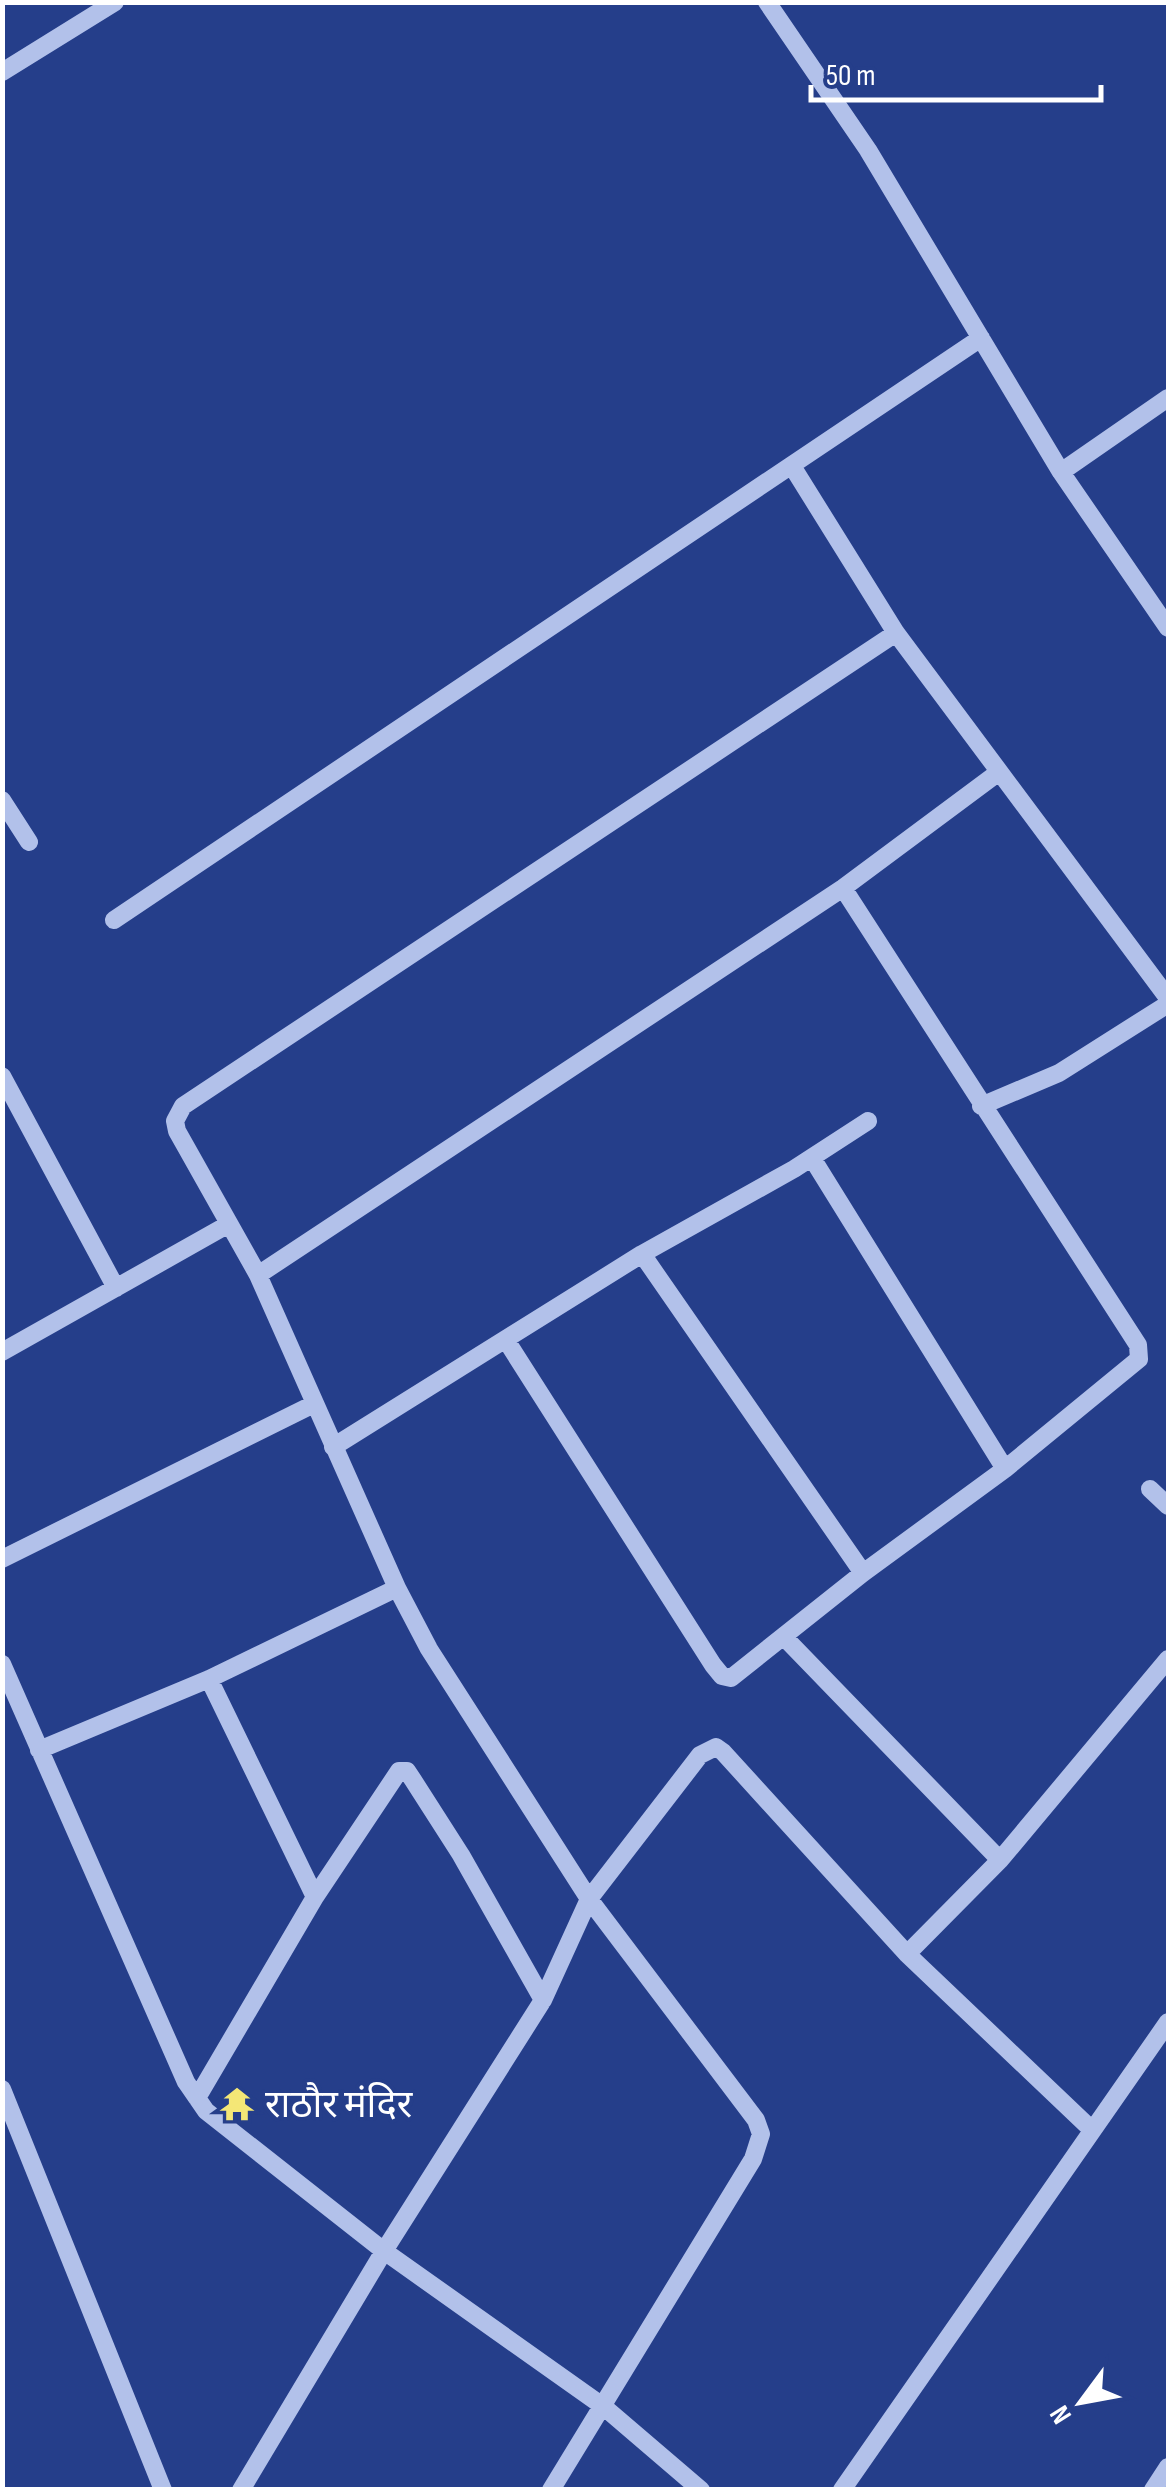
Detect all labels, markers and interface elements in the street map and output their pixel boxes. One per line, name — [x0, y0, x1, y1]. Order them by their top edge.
scale bar — [811, 40, 1101, 102]
text: 50 m — [826, 58, 875, 94]
place label: राठौर मंदिर — [265, 2082, 414, 2128]
temple icon: राठौर मंदिर — [218, 2085, 256, 2123]
north arrow — [1031, 2352, 1131, 2452]
text: N — [1043, 2399, 1079, 2430]

